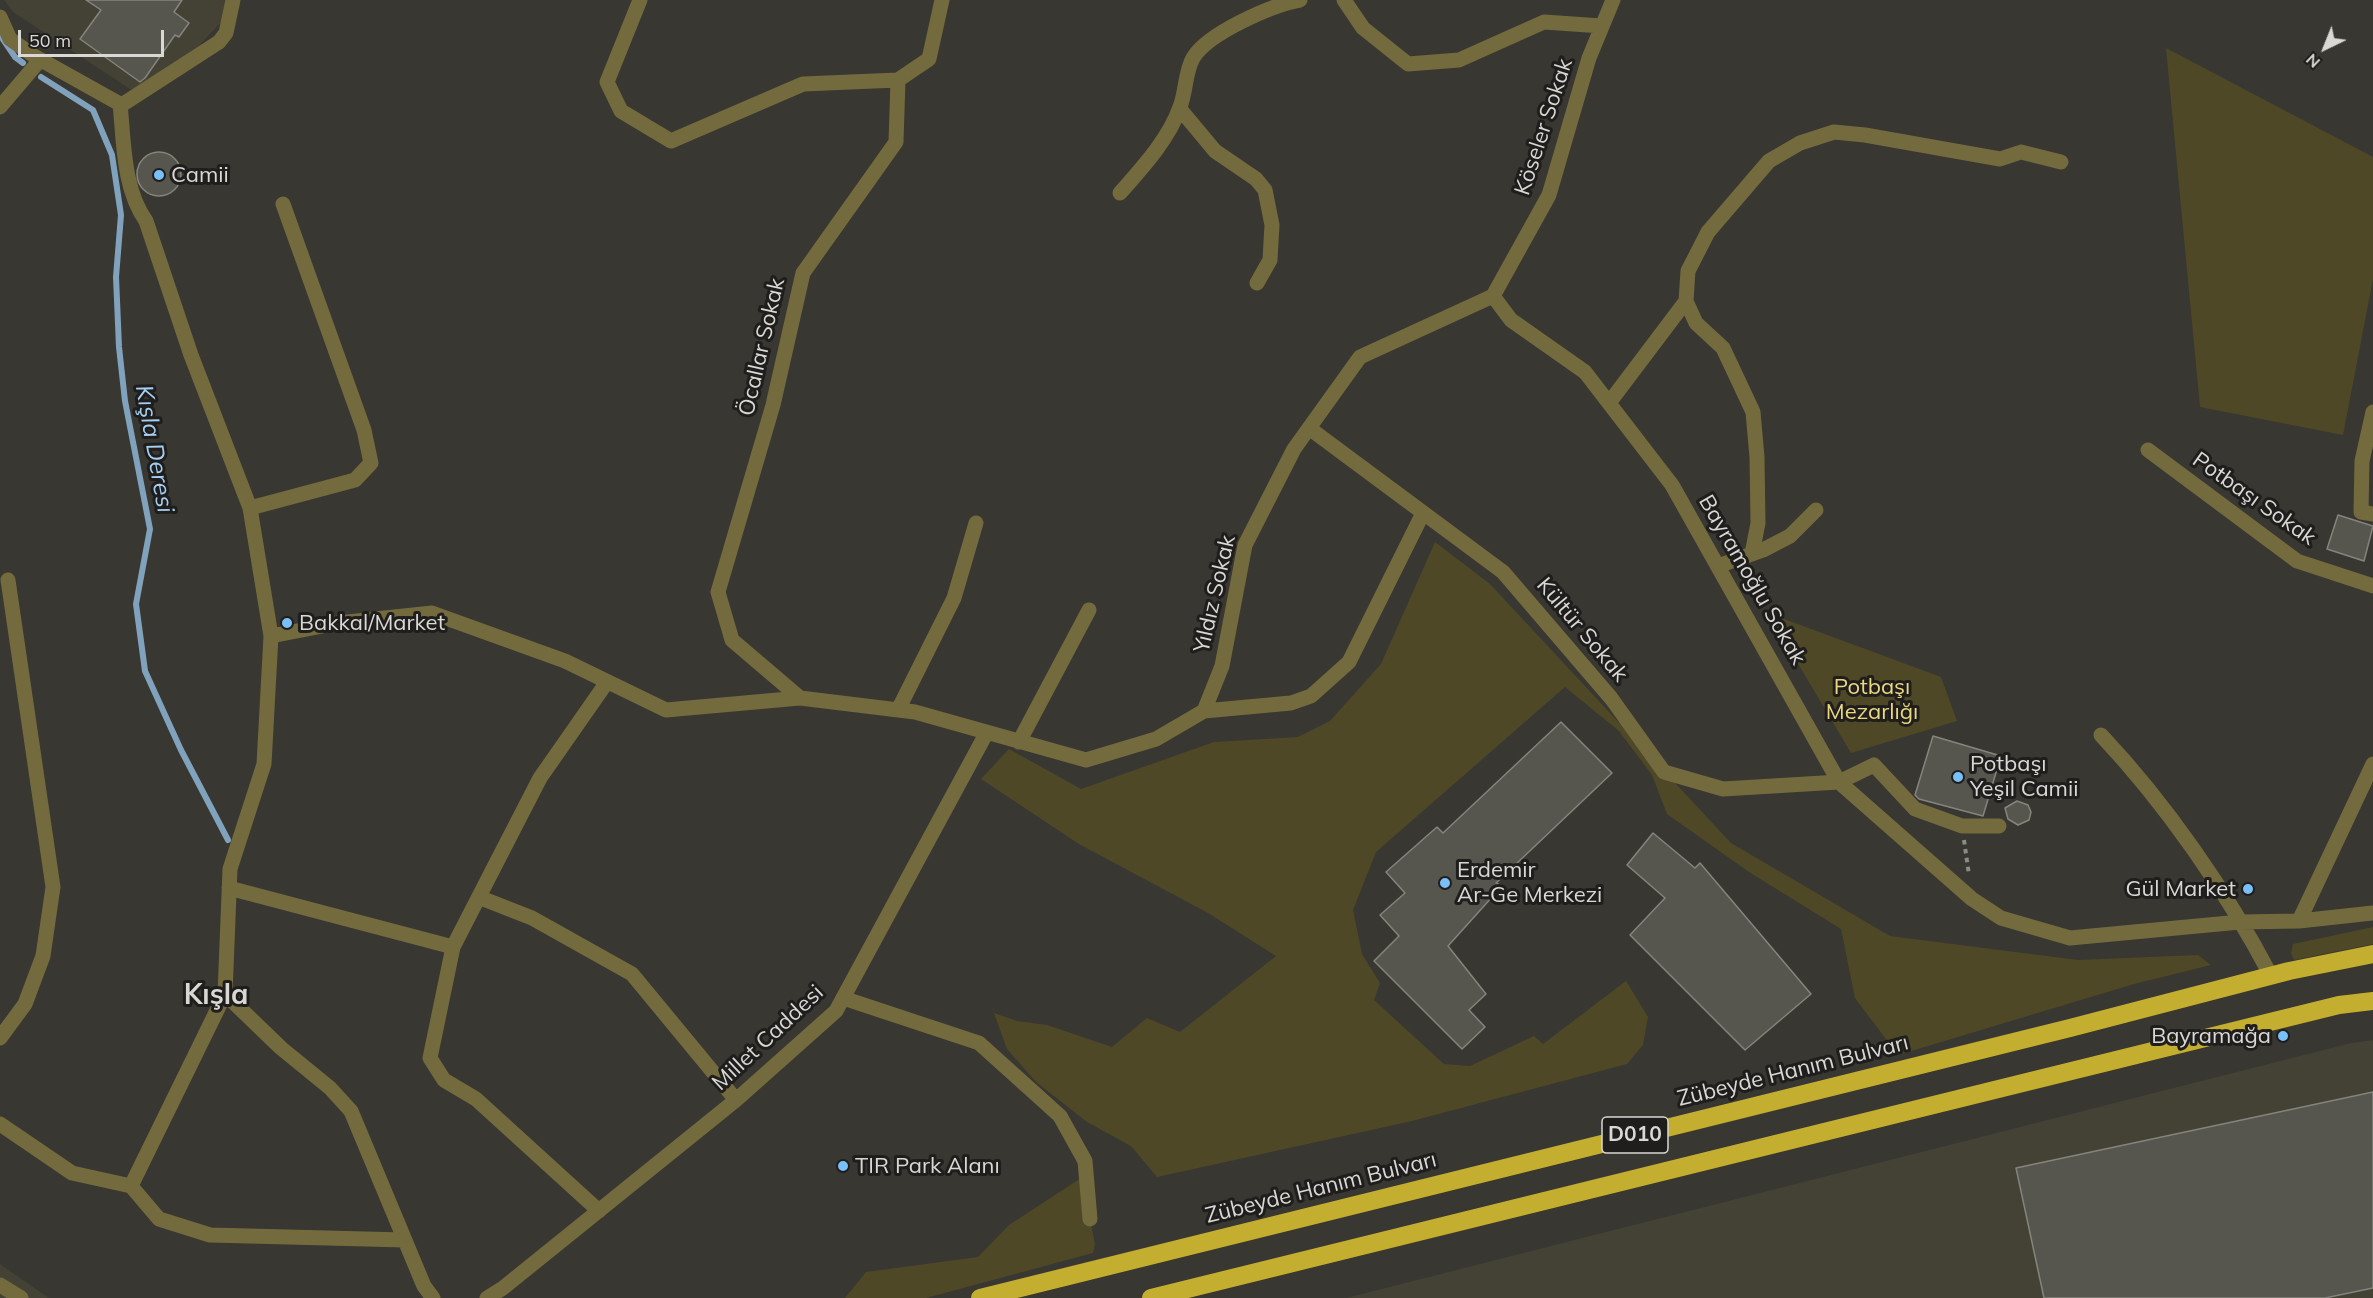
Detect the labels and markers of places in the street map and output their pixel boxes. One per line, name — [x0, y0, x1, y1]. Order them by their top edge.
place label: Camii — [171, 162, 229, 188]
marker: Camii — [152, 168, 166, 182]
place label: Bakkal/Market — [299, 610, 445, 636]
marker: Bakkal/Market — [280, 616, 294, 630]
place label: Potbaşı Yeşil Camii — [1970, 751, 2078, 802]
marker: Potbaşı Yeşil Camii — [1951, 770, 1965, 784]
place label: Erdemir Ar-Ge Merkezi — [1457, 857, 1602, 908]
marker: Erdemir Ar-Ge Merkezi — [1438, 876, 1452, 890]
place label: Gül Market — [2125, 876, 2236, 902]
marker: Gül Market — [2241, 882, 2255, 896]
place label: Bayramağa — [2151, 1023, 2271, 1049]
marker: Bayramağa — [2276, 1029, 2290, 1043]
place label: TIR Park Alanı — [855, 1153, 1000, 1179]
marker: TIR Park Alanı — [836, 1159, 850, 1173]

